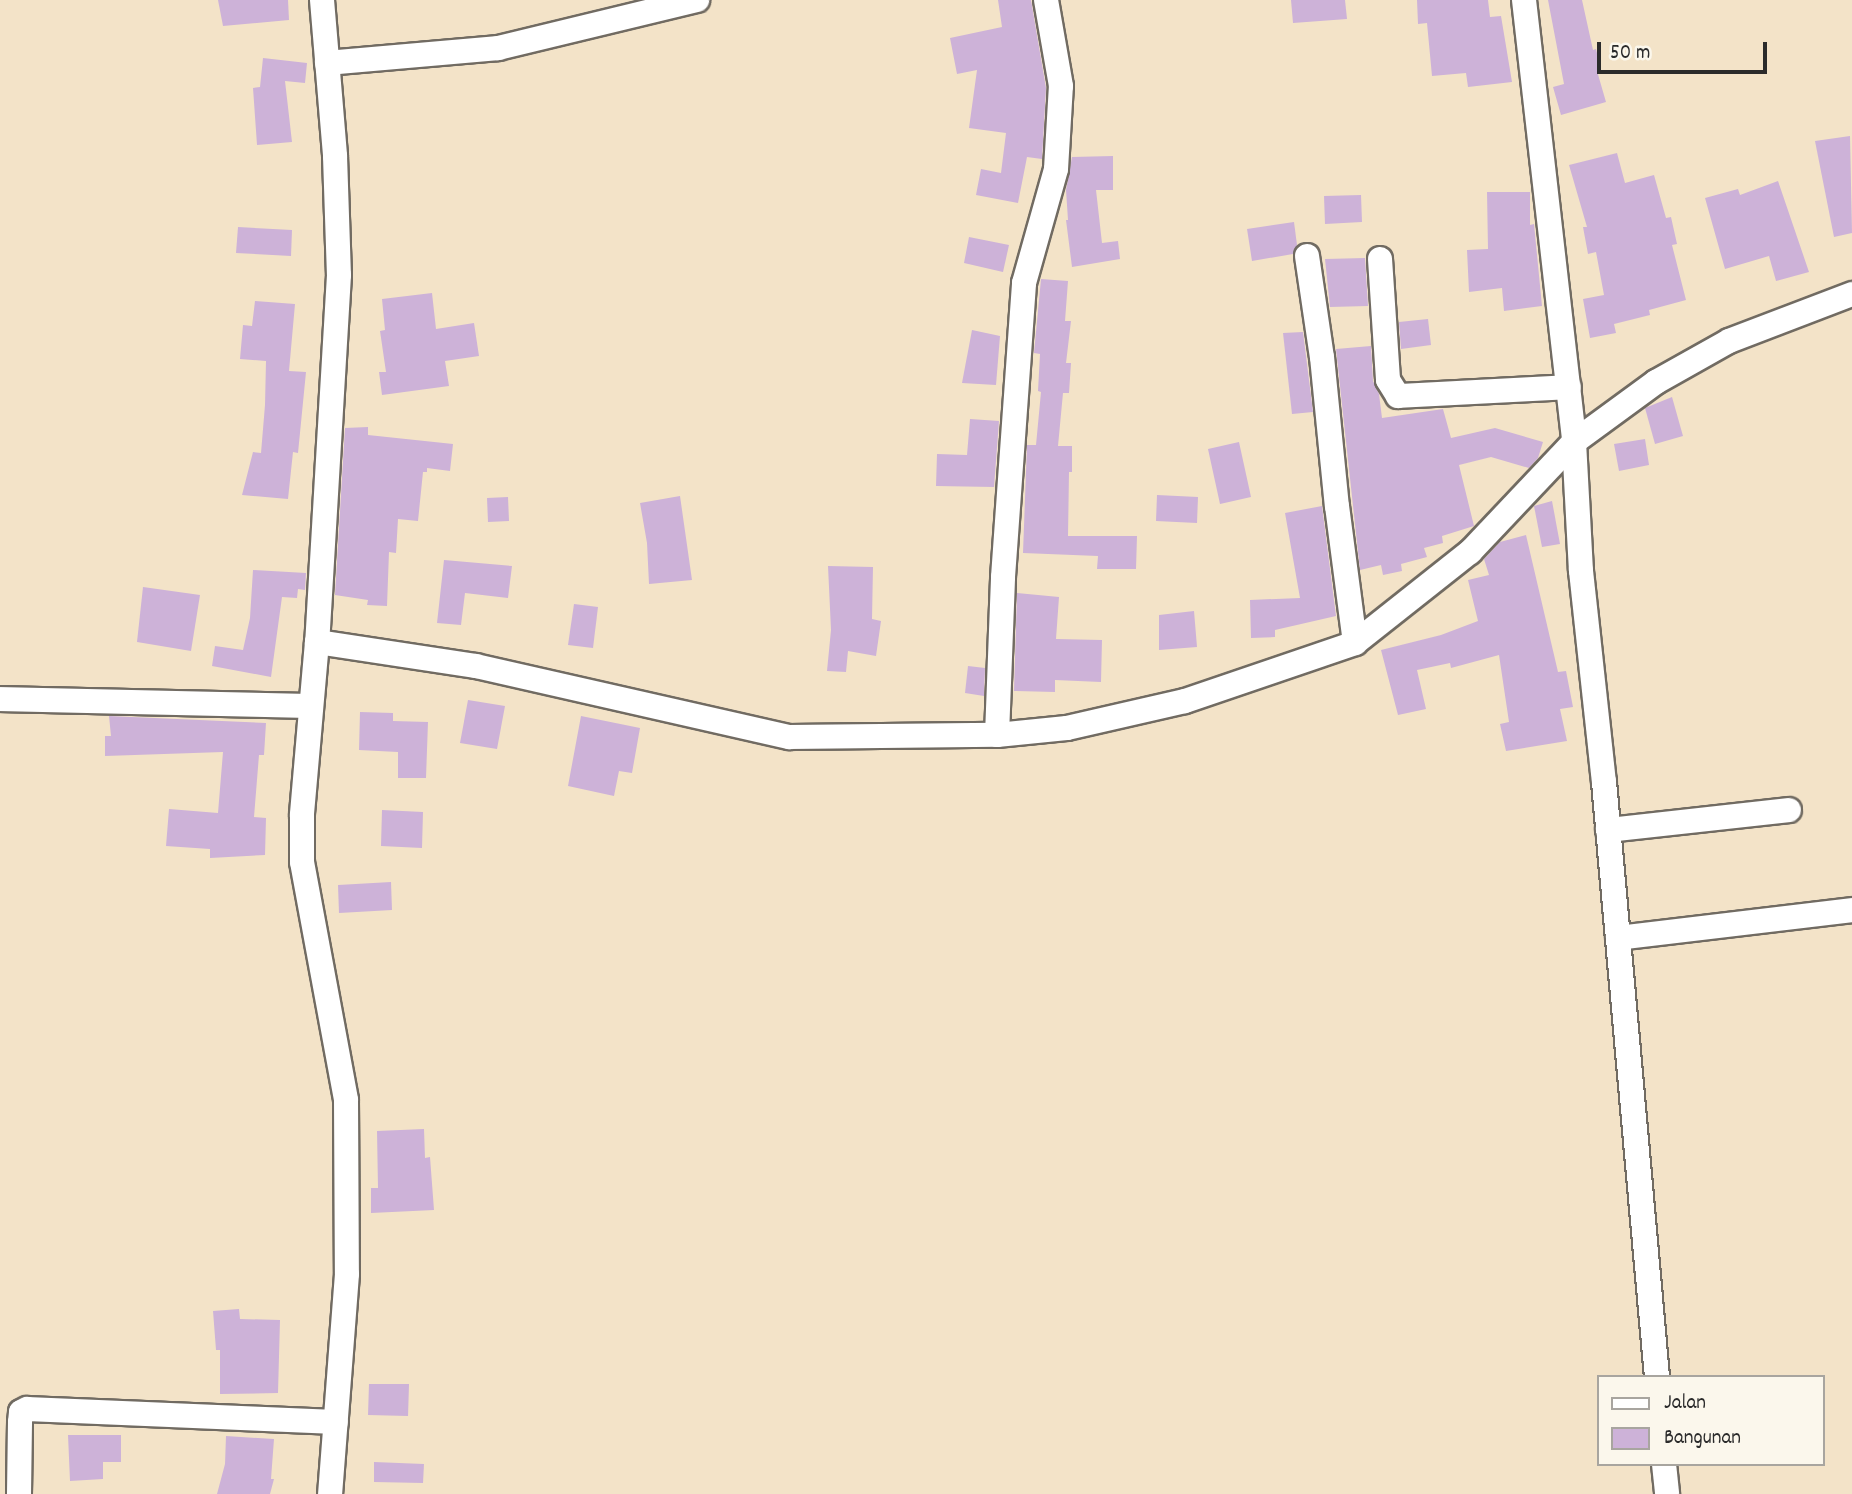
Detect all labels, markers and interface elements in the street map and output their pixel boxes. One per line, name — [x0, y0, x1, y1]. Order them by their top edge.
scale bar — [1600, 28, 1770, 72]
text: 50 m — [1610, 39, 1650, 69]
legend — [1596, 1375, 1824, 1466]
text: Jalan — [1664, 1389, 1706, 1419]
text: Bangunan — [1664, 1424, 1741, 1454]

